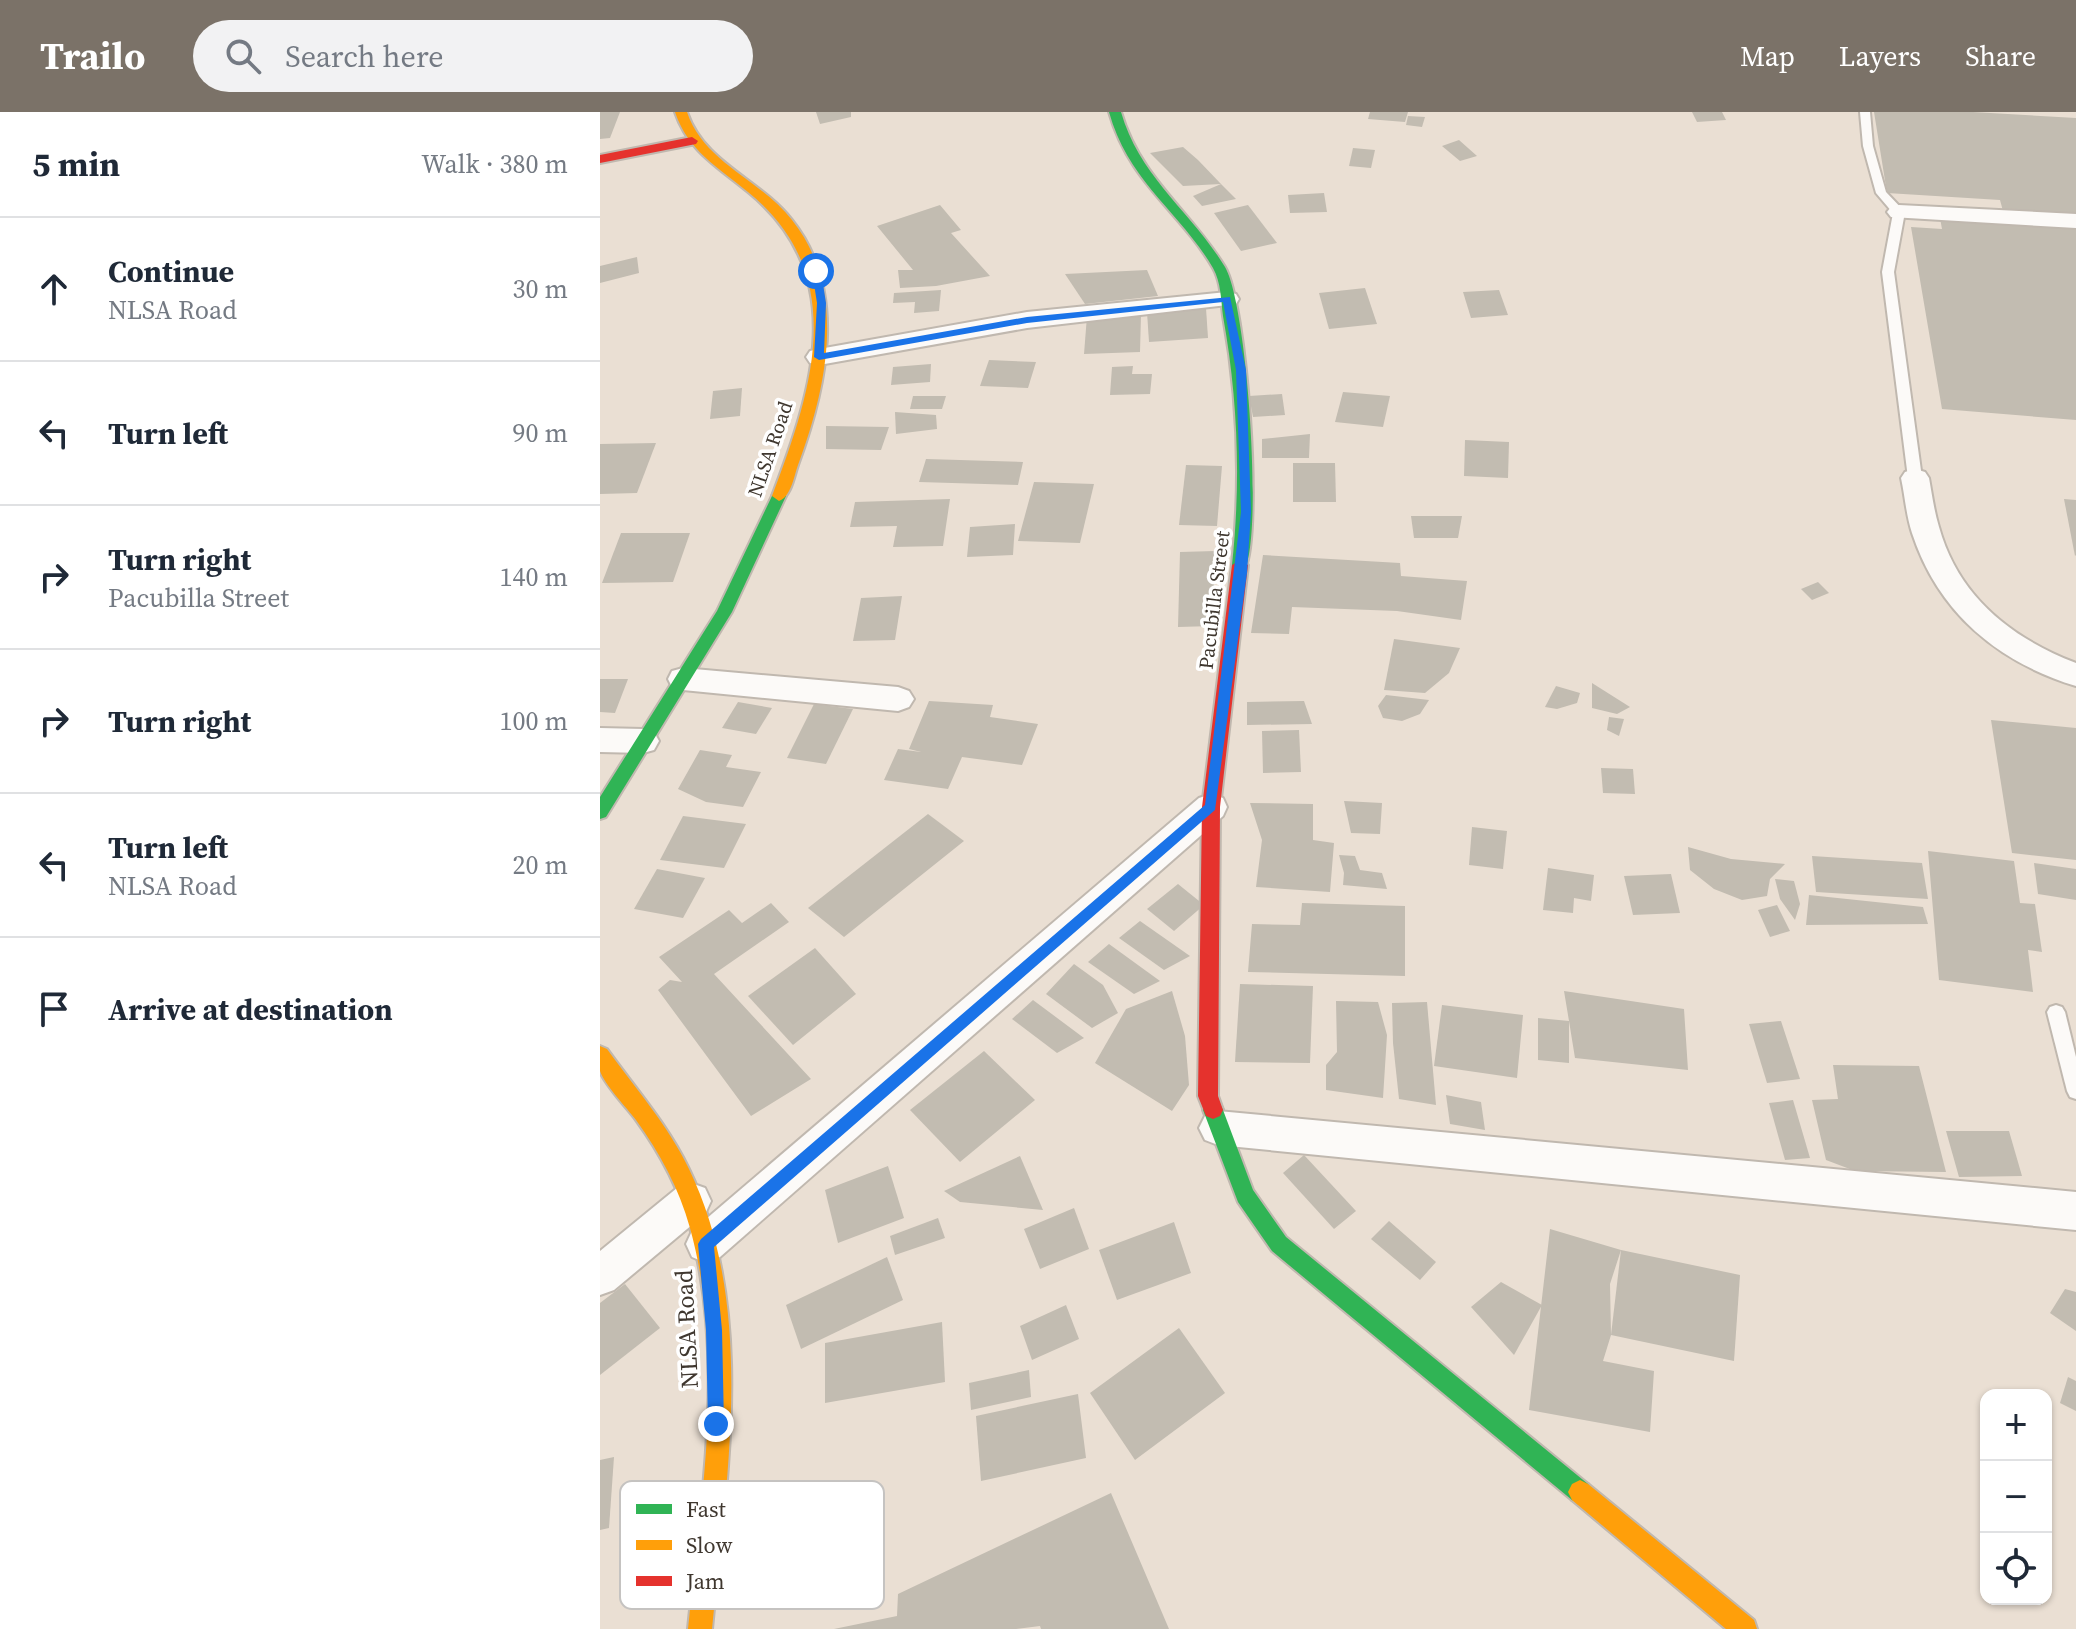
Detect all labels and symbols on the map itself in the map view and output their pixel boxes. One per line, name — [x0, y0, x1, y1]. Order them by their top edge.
route start — [798, 253, 834, 289]
street label: NLSA Road — [741, 397, 800, 500]
street label: Pacubilla Street — [1192, 529, 1236, 671]
street label: NLSA Road — [667, 1268, 706, 1389]
route end — [698, 1406, 734, 1442]
legend — [620, 1481, 884, 1609]
text: Fast — [686, 1494, 727, 1524]
text: Slow — [686, 1530, 733, 1560]
text: Jam — [685, 1566, 725, 1596]

